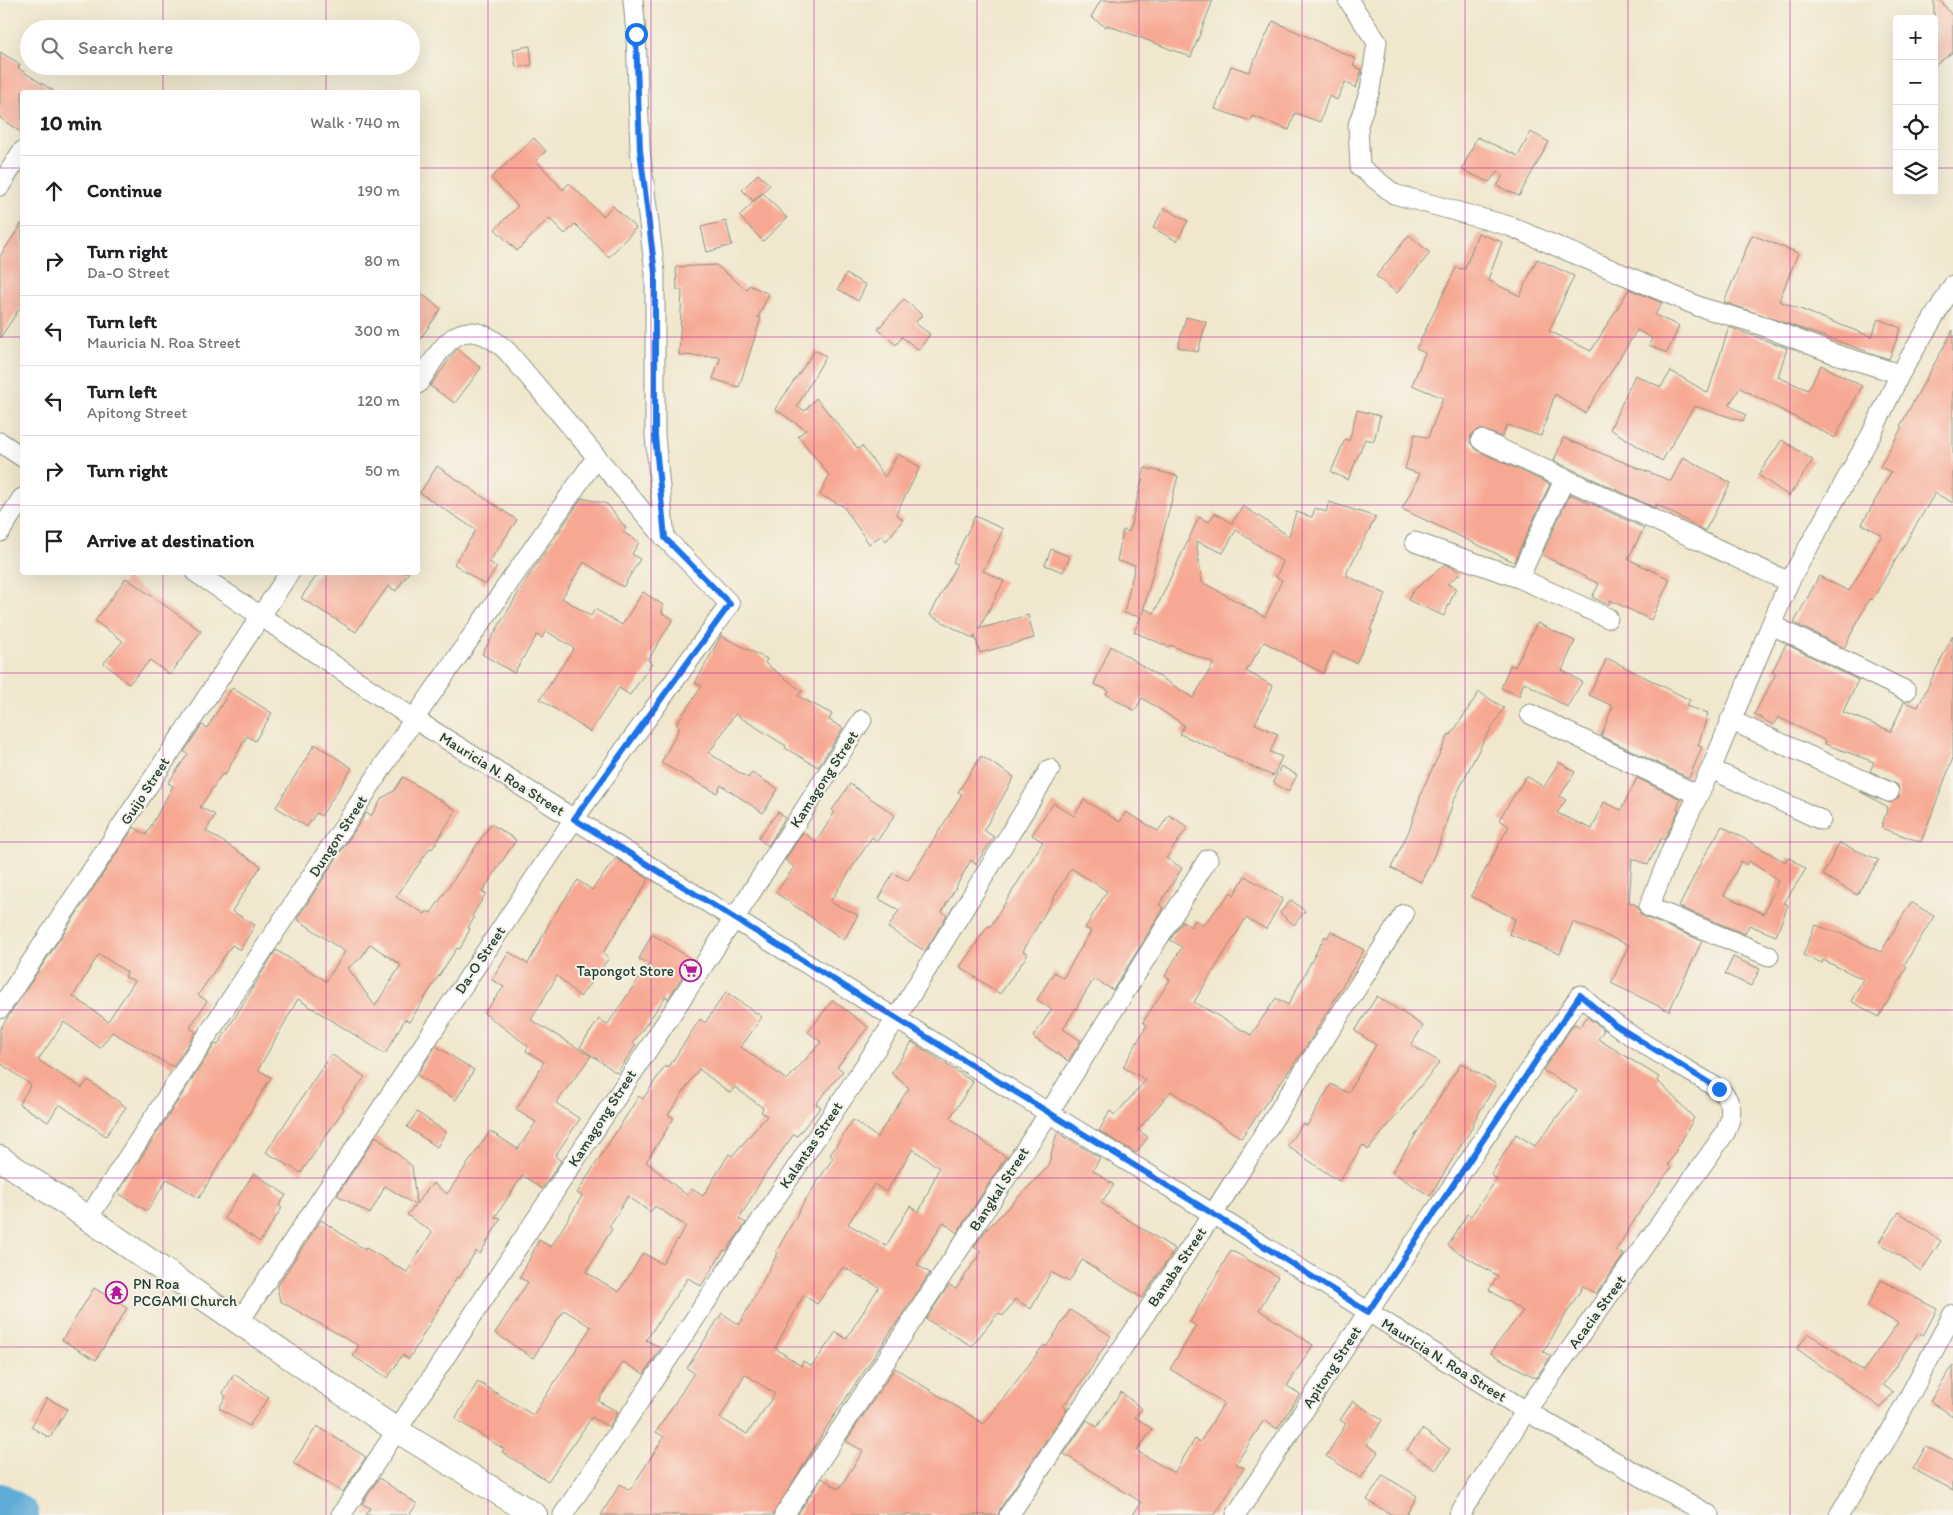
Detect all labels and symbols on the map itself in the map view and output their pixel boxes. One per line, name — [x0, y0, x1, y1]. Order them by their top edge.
route start — [625, 23, 648, 46]
street label: Kamagong Street — [786, 727, 862, 831]
street label: Mauricia N. Roa Street — [436, 728, 568, 820]
street label: Guijo Street — [116, 753, 174, 828]
street label: Dungon Street — [305, 792, 371, 880]
street label: Da-O Street — [451, 922, 509, 997]
supermarket icon: Tapongot Store — [678, 959, 702, 983]
place label: Tapongot Store — [577, 962, 674, 980]
street label: Kamagong Street — [564, 1066, 640, 1170]
route end — [1708, 1078, 1731, 1101]
street label: Kalantas Street — [775, 1098, 847, 1192]
street label: Bangkal Street — [965, 1143, 1033, 1234]
street label: Banaba Street — [1144, 1223, 1210, 1310]
street label: Acacia Street — [1564, 1272, 1630, 1352]
place label: PN Roa PCGAMI Church — [133, 1275, 237, 1310]
temple icon: PN Roa PCGAMI Church — [105, 1281, 129, 1305]
street label: Mauricia N. Roa Street — [1378, 1314, 1510, 1406]
street label: Apitong Street — [1299, 1322, 1365, 1411]

